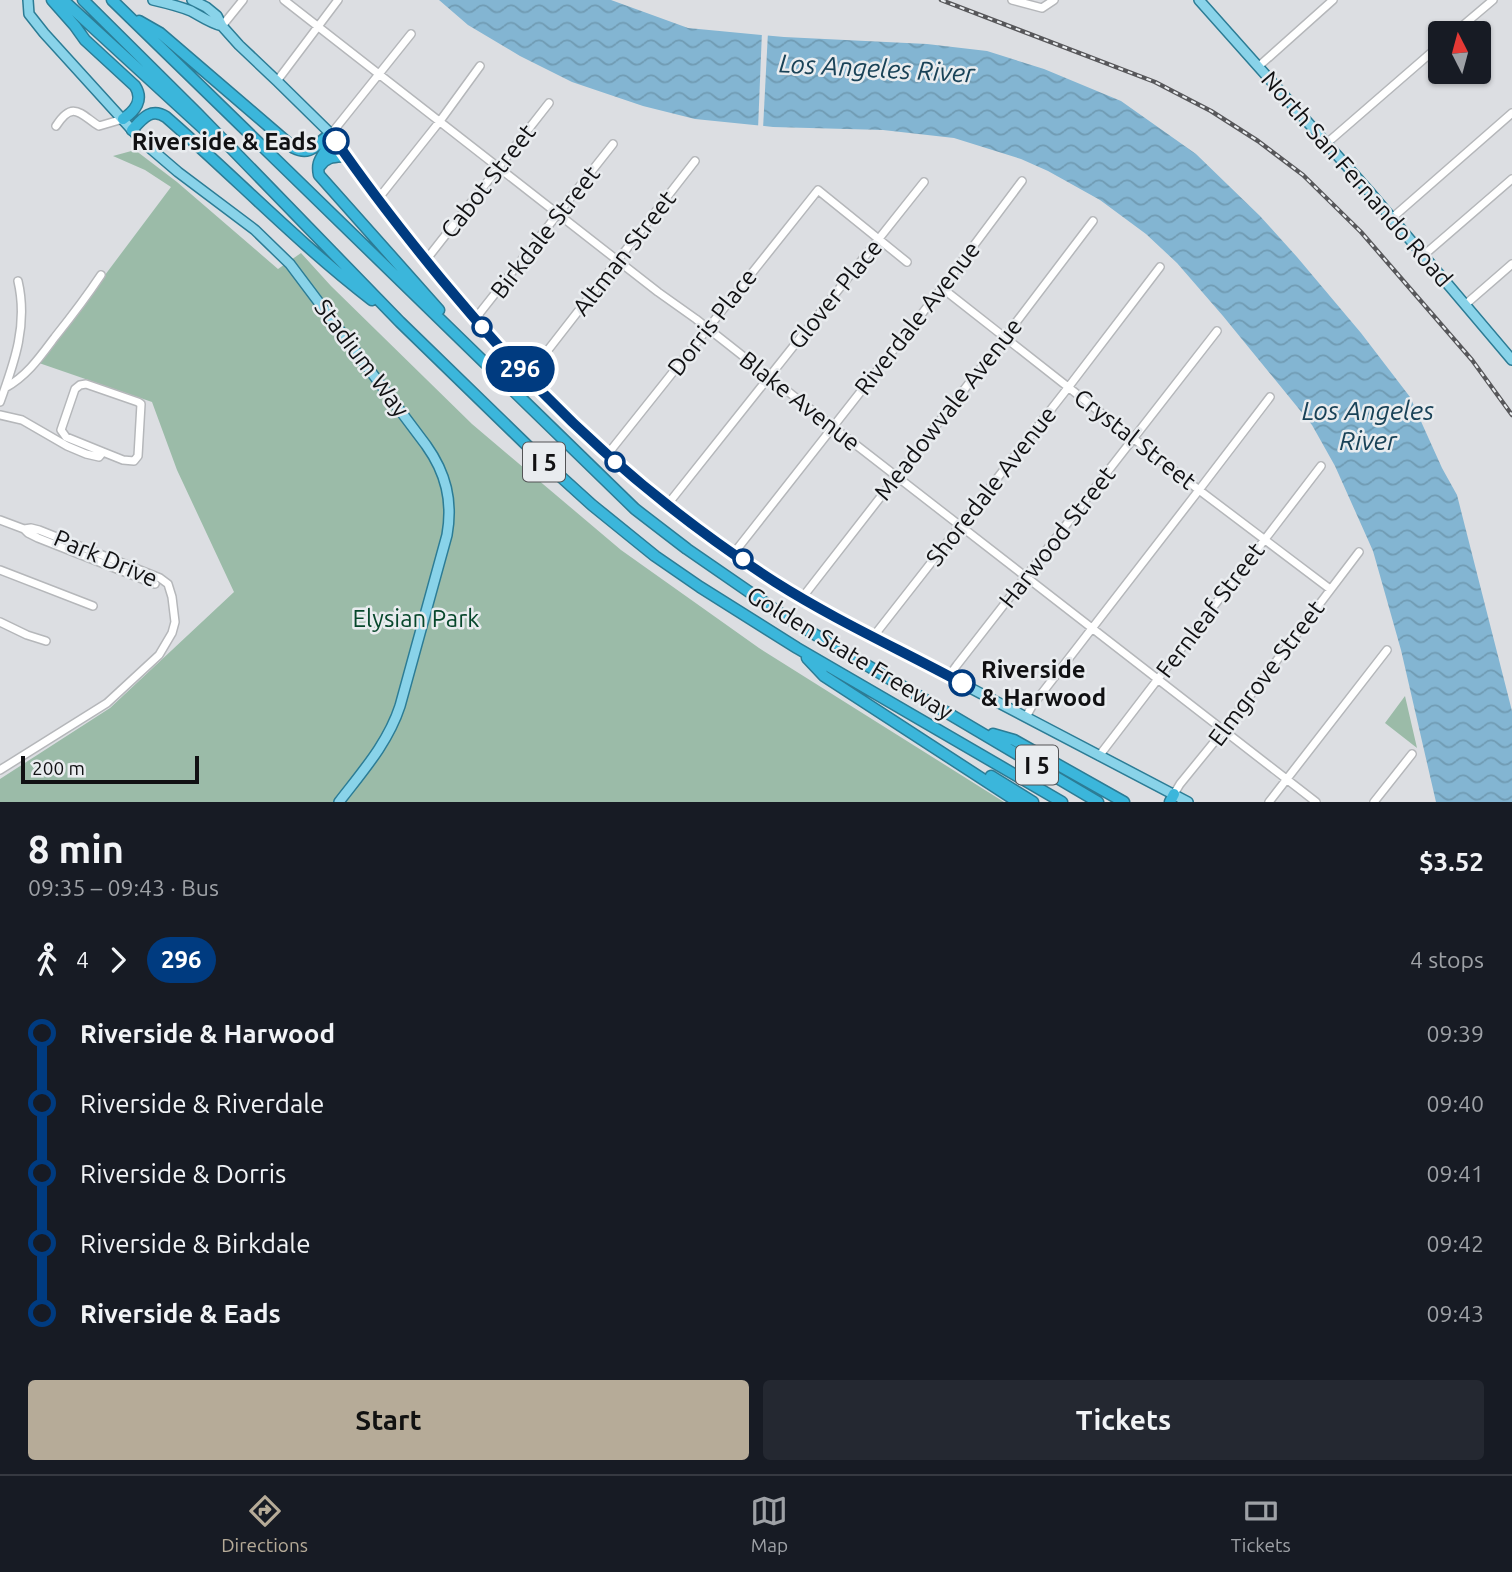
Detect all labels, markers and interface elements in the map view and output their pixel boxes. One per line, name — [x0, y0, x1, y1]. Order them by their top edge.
north arrow — [1428, 21, 1491, 84]
map controls — [1428, 21, 1491, 84]
water label: Los Angeles River — [778, 48, 977, 88]
street label: North San Fernando Road — [1256, 66, 1458, 292]
street label: Cabot Street — [435, 118, 541, 243]
place label: Riverside & Eads — [132, 128, 317, 155]
marker: Riverside & Eads — [323, 128, 349, 154]
street label: Birkdale Street — [485, 160, 605, 303]
street label: Altman Street — [567, 185, 681, 321]
street label: Glover Place — [783, 234, 887, 354]
street label: Riverdale Avenue — [849, 236, 985, 400]
street label: Dorris Place — [662, 263, 762, 381]
street label: Stadium Way — [309, 294, 415, 422]
street label: Meadowvale Avenue — [869, 313, 1027, 505]
unlabelled marker — [472, 317, 492, 337]
line badge: 296 — [480, 346, 560, 392]
street label: Blake Avenue — [734, 346, 866, 456]
text: 296 — [500, 355, 540, 382]
street label: Crystal Street — [1069, 383, 1202, 495]
water label: Los Angeles River — [1302, 396, 1434, 455]
street label: Shoredale Avenue — [920, 401, 1062, 571]
road number: I 5 — [523, 442, 565, 482]
unlabelled marker — [605, 452, 625, 472]
street label: Harwood Street — [993, 461, 1121, 613]
street label: Park Drive — [50, 524, 162, 592]
street label: Fernleaf Street — [1150, 537, 1270, 683]
unlabelled marker — [733, 549, 753, 569]
street label: Golden State Freeway — [742, 581, 958, 725]
street label: Elmgrove Street — [1203, 595, 1330, 751]
park label: Elysian Park — [353, 605, 479, 632]
place label: Riverside & Harwood — [981, 656, 1106, 711]
marker: Riverside & Harwood — [949, 670, 975, 696]
road number: I 5 — [1016, 746, 1058, 785]
scale bar — [21, 753, 200, 785]
text: 200 m — [32, 757, 85, 779]
text: 8 min — [28, 828, 124, 870]
text: $3.52 — [1419, 847, 1484, 876]
text: 09:35 – 09:43 · Bus — [28, 875, 219, 900]
icon: walk — [28, 941, 66, 979]
icon: forward — [99, 941, 137, 979]
text: 296 — [161, 946, 202, 973]
text: 4 — [76, 947, 89, 972]
text: 4 stops — [1410, 947, 1484, 972]
text: Riverside & Harwood — [80, 1019, 335, 1048]
text: 09:39 — [1426, 1021, 1484, 1046]
text: Riverside & Riverdale — [80, 1089, 324, 1118]
text: 09:40 — [1426, 1091, 1484, 1116]
text: Riverside & Dorris — [80, 1159, 286, 1188]
text: 09:41 — [1426, 1161, 1484, 1186]
text: Riverside & Birkdale — [80, 1229, 311, 1258]
text: 09:42 — [1426, 1231, 1484, 1256]
text: Riverside & Eads — [80, 1299, 281, 1328]
text: 09:43 — [1426, 1301, 1484, 1326]
button: Start — [28, 1380, 749, 1460]
button: Tickets — [763, 1380, 1484, 1460]
tab: Directions — [221, 1492, 308, 1556]
tab: Map — [750, 1492, 788, 1556]
tab: Tickets — [1231, 1492, 1291, 1556]

